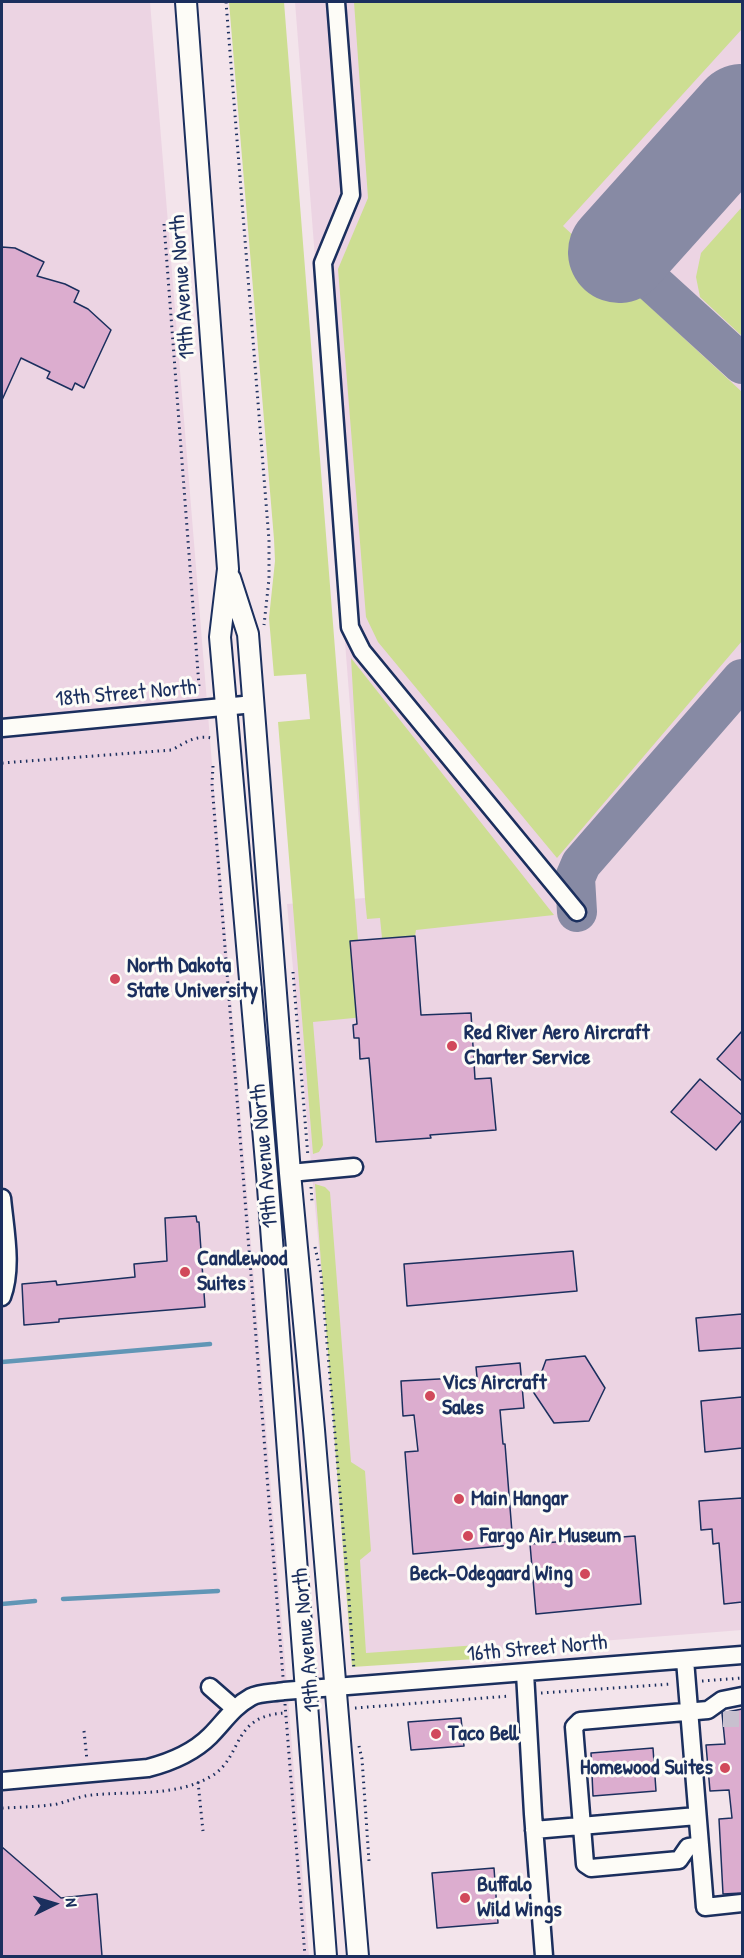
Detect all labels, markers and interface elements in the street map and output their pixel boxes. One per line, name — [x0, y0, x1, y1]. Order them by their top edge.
street label: 19th Avenue North — [165, 214, 201, 360]
street label: 18th Street North — [54, 675, 198, 713]
place label: North Dakota State University — [127, 953, 258, 1004]
marker: North Dakota State University — [108, 972, 122, 986]
place label: Red River Aero Aircraft Charter Service — [464, 1020, 650, 1072]
marker: Red River Aero Aircraft Charter Service — [445, 1039, 459, 1053]
street label: 19th Avenue North — [246, 1083, 284, 1229]
place label: Candlewood Suites — [197, 1246, 287, 1298]
marker: Candlewood Suites — [178, 1265, 192, 1279]
place label: Vics Aircraft Sales — [442, 1370, 547, 1422]
marker: Vics Aircraft Sales — [423, 1389, 437, 1403]
place label: Main Hangar — [471, 1486, 568, 1512]
marker: Main Hangar — [452, 1492, 466, 1506]
place label: Fargo Air Museum — [480, 1523, 621, 1549]
marker: Fargo Air Museum — [461, 1529, 475, 1543]
place label: Beck-Odegaard Wing — [410, 1561, 573, 1587]
street label: 19th Avenue North — [288, 1567, 326, 1713]
marker: Beck-Odegaard Wing — [578, 1567, 592, 1581]
street label: 16th Street North — [466, 1630, 608, 1668]
place label: Taco Bell — [448, 1721, 519, 1747]
marker: Taco Bell — [429, 1727, 443, 1741]
place label: Homewood Suites — [580, 1755, 713, 1781]
marker: Homewood Suites — [718, 1761, 732, 1775]
place label: Buffalo Wild Wings — [477, 1872, 562, 1924]
north arrow — [24, 1874, 84, 1934]
marker: Buffalo Wild Wings — [458, 1891, 472, 1905]
text: N — [61, 1897, 83, 1908]

